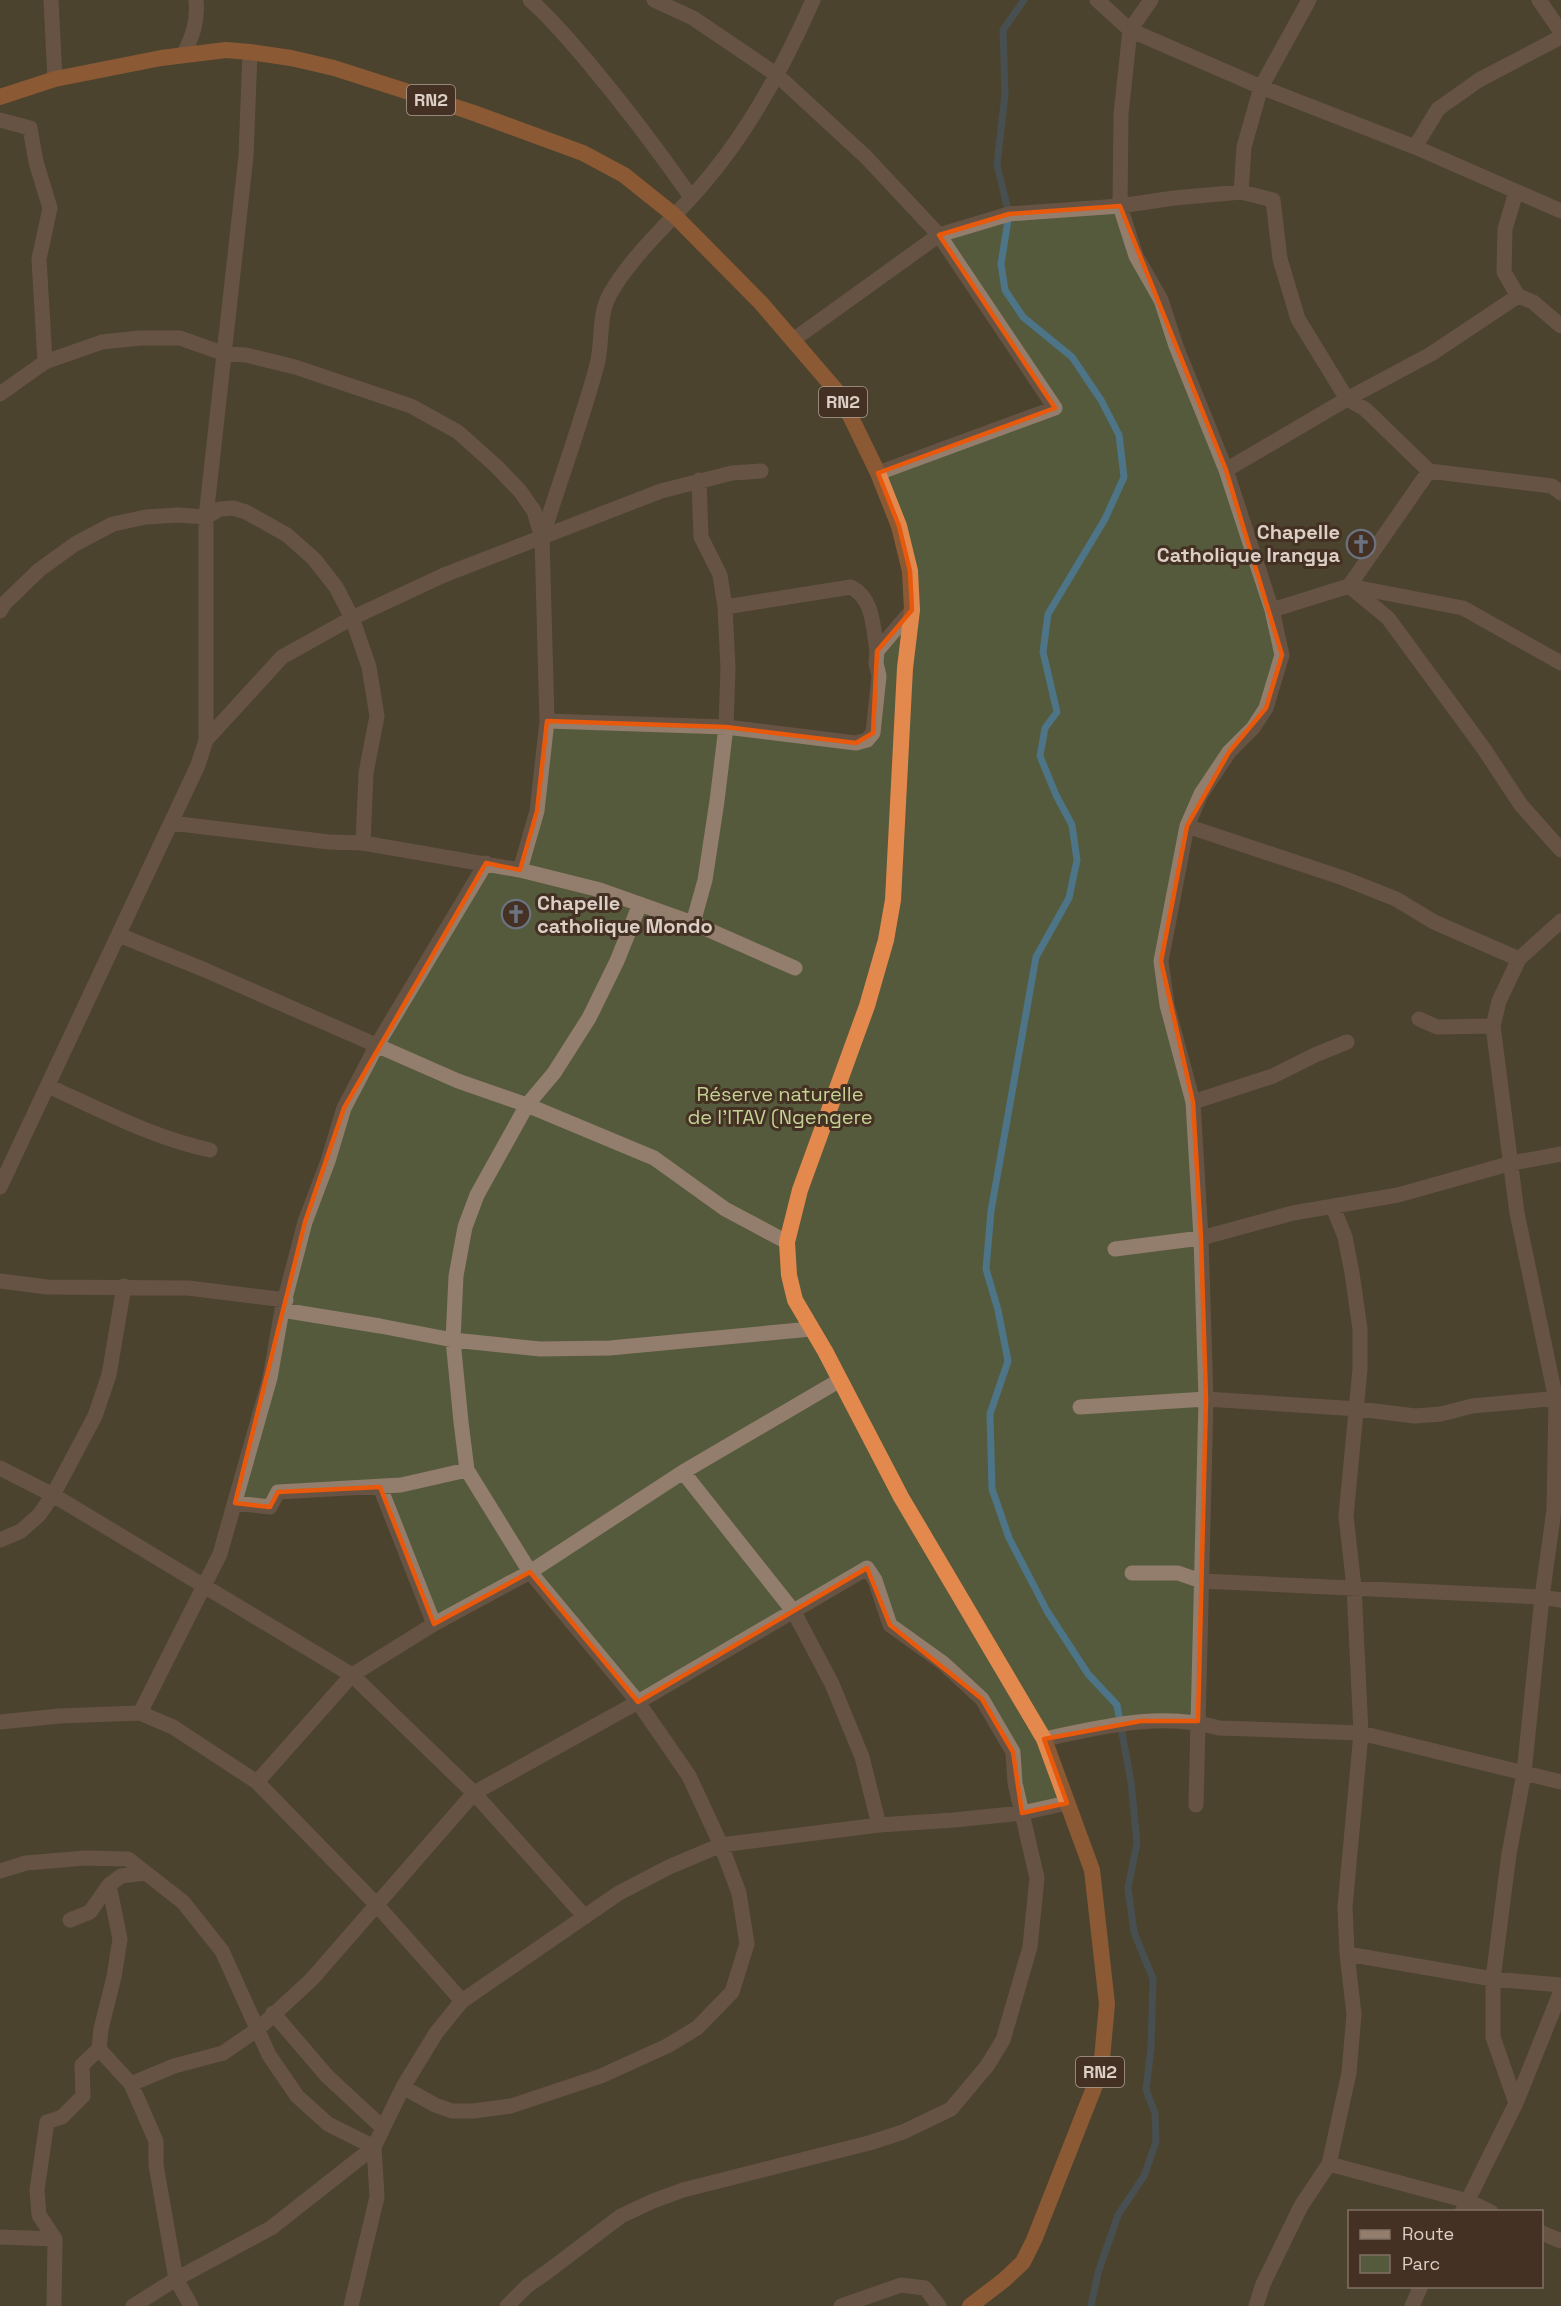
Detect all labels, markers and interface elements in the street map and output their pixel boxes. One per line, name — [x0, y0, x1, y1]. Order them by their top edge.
road number: RN2 — [407, 85, 455, 115]
road number: RN2 — [819, 387, 867, 417]
place label: Chapelle Catholique Irangya — [1157, 519, 1340, 568]
church icon: Chapelle Catholique Irangya — [1345, 528, 1377, 560]
place label: Chapelle catholique Mondo — [537, 890, 713, 939]
church icon: Chapelle catholique Mondo — [500, 898, 532, 930]
park label: Réserve naturelle de l'ITAV (Ngengere — [687, 1081, 873, 1130]
road number: RN2 — [1076, 2057, 1124, 2087]
legend — [1348, 2210, 1543, 2288]
text: Route — [1402, 2222, 1454, 2245]
text: Parc — [1402, 2252, 1440, 2275]

